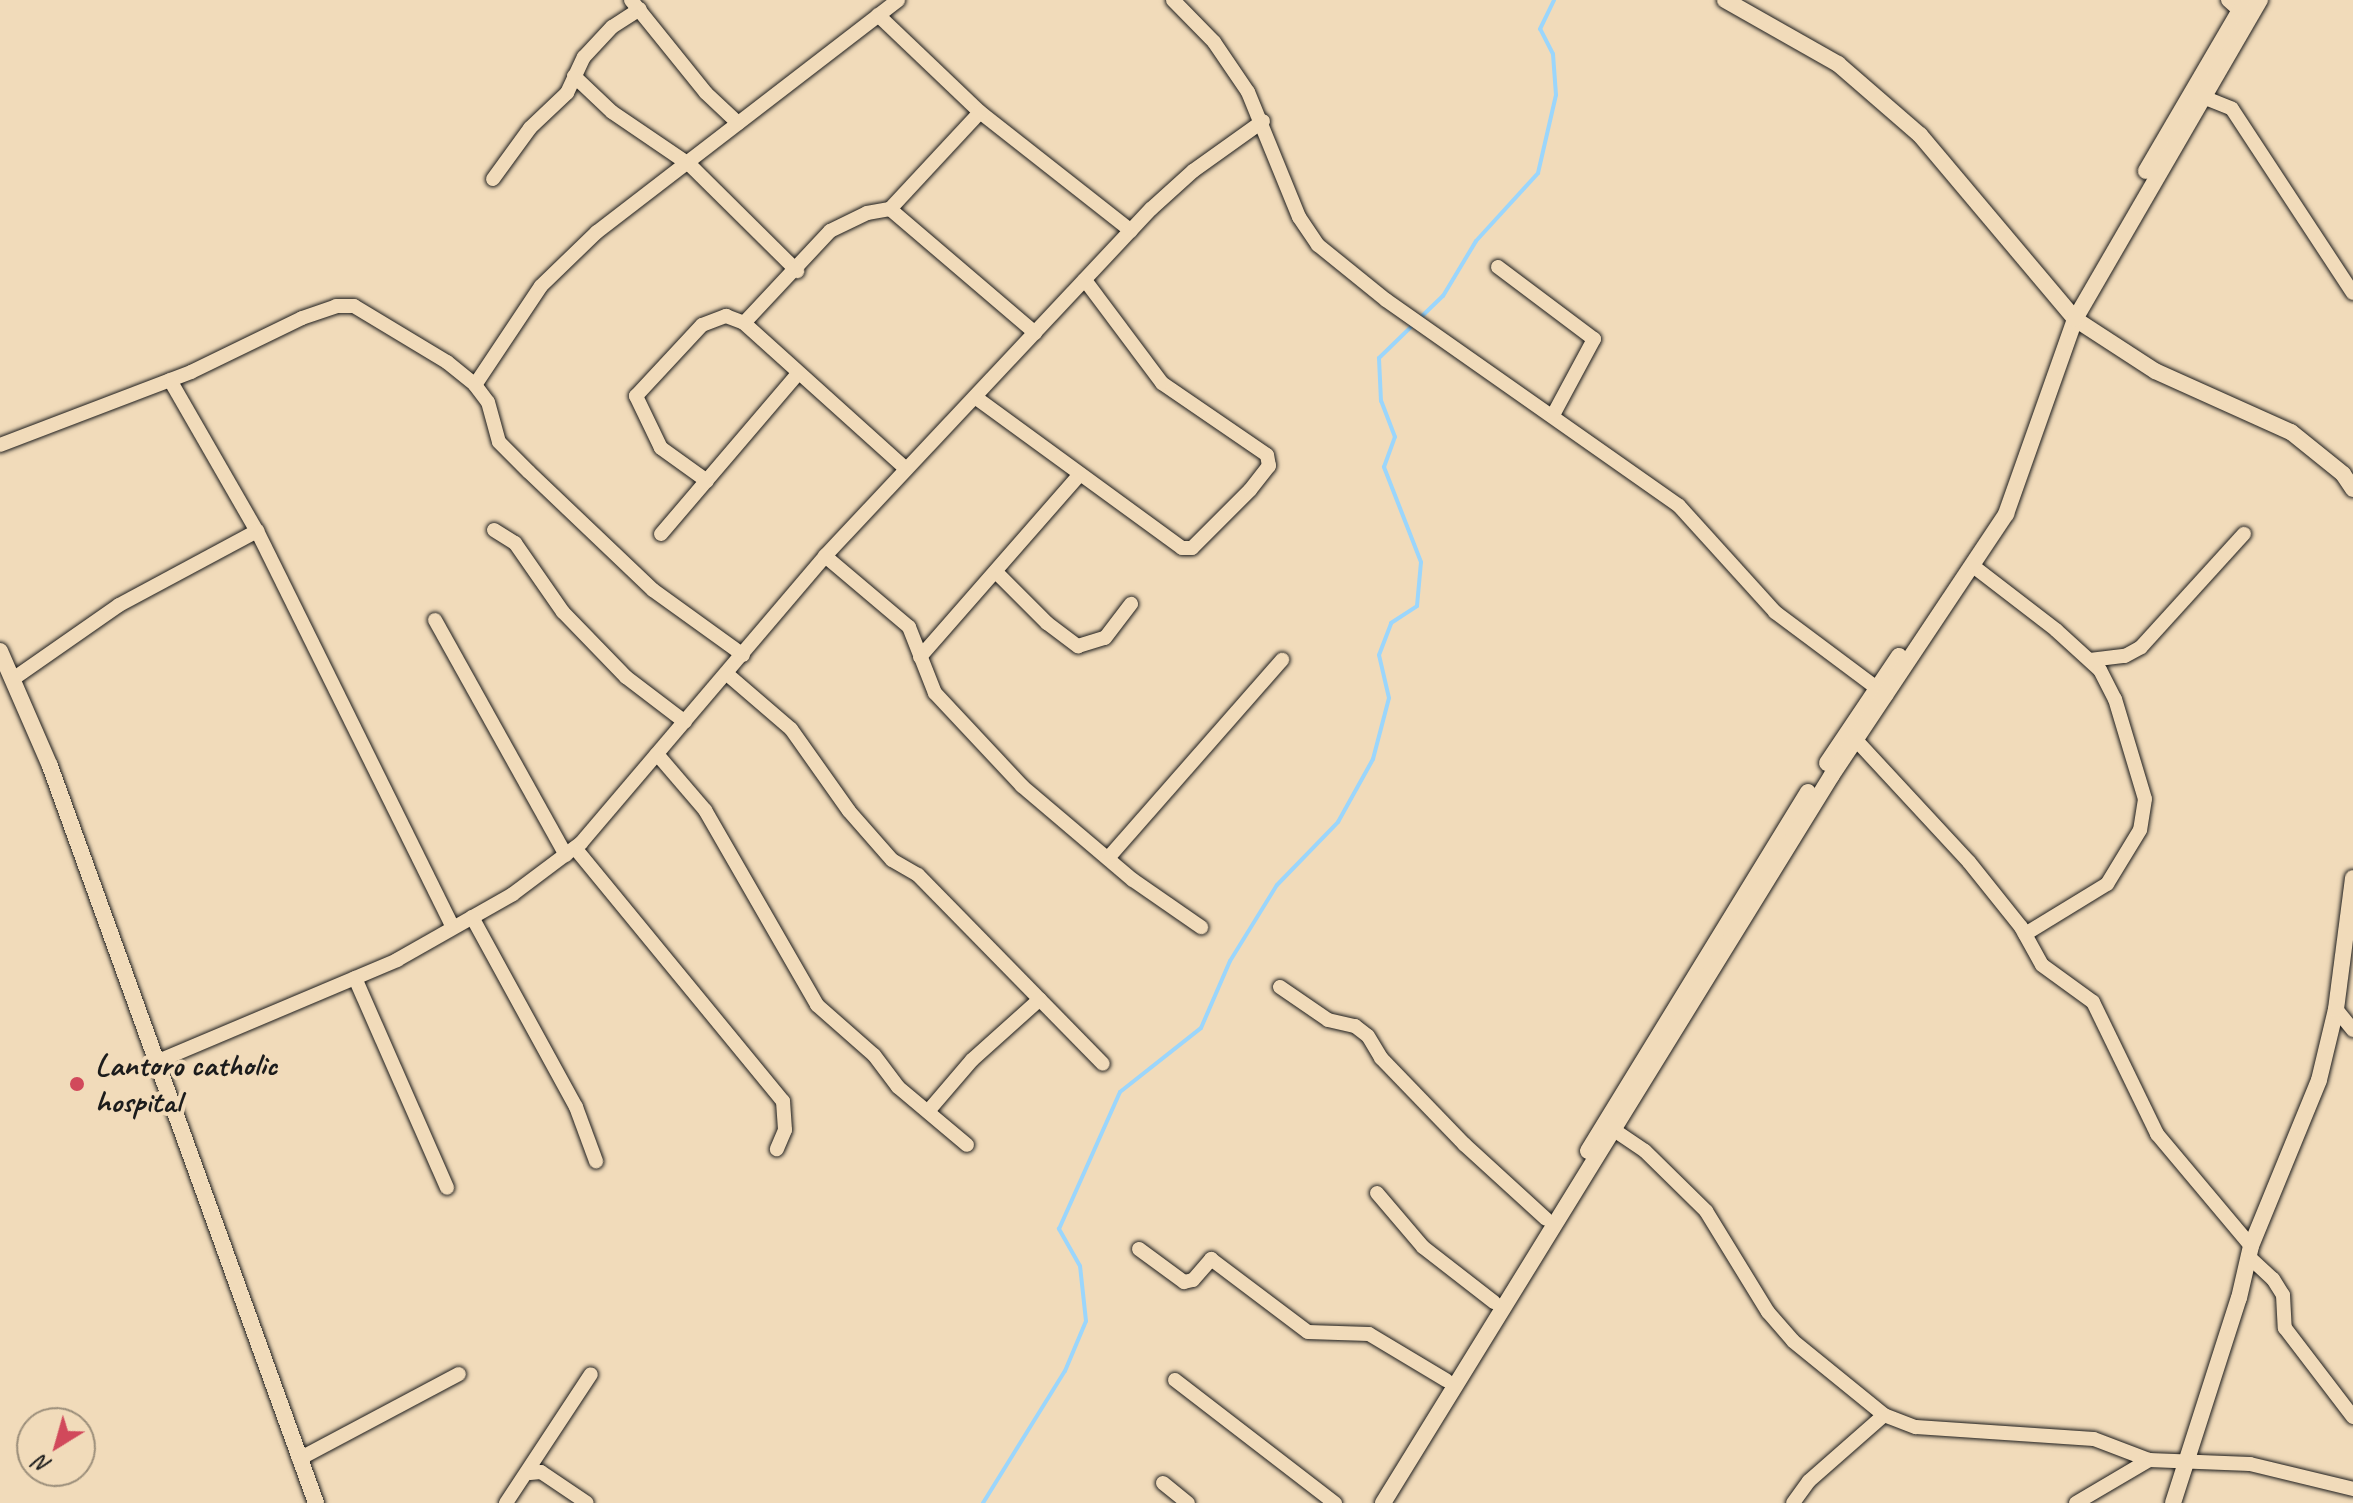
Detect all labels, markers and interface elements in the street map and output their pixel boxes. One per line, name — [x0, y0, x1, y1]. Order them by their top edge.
place label: Lantoro catholic hospital — [95, 1047, 277, 1122]
marker: Lantoro catholic hospital — [66, 1073, 88, 1095]
north arrow — [16, 1407, 96, 1487]
text: N — [29, 1449, 57, 1480]

